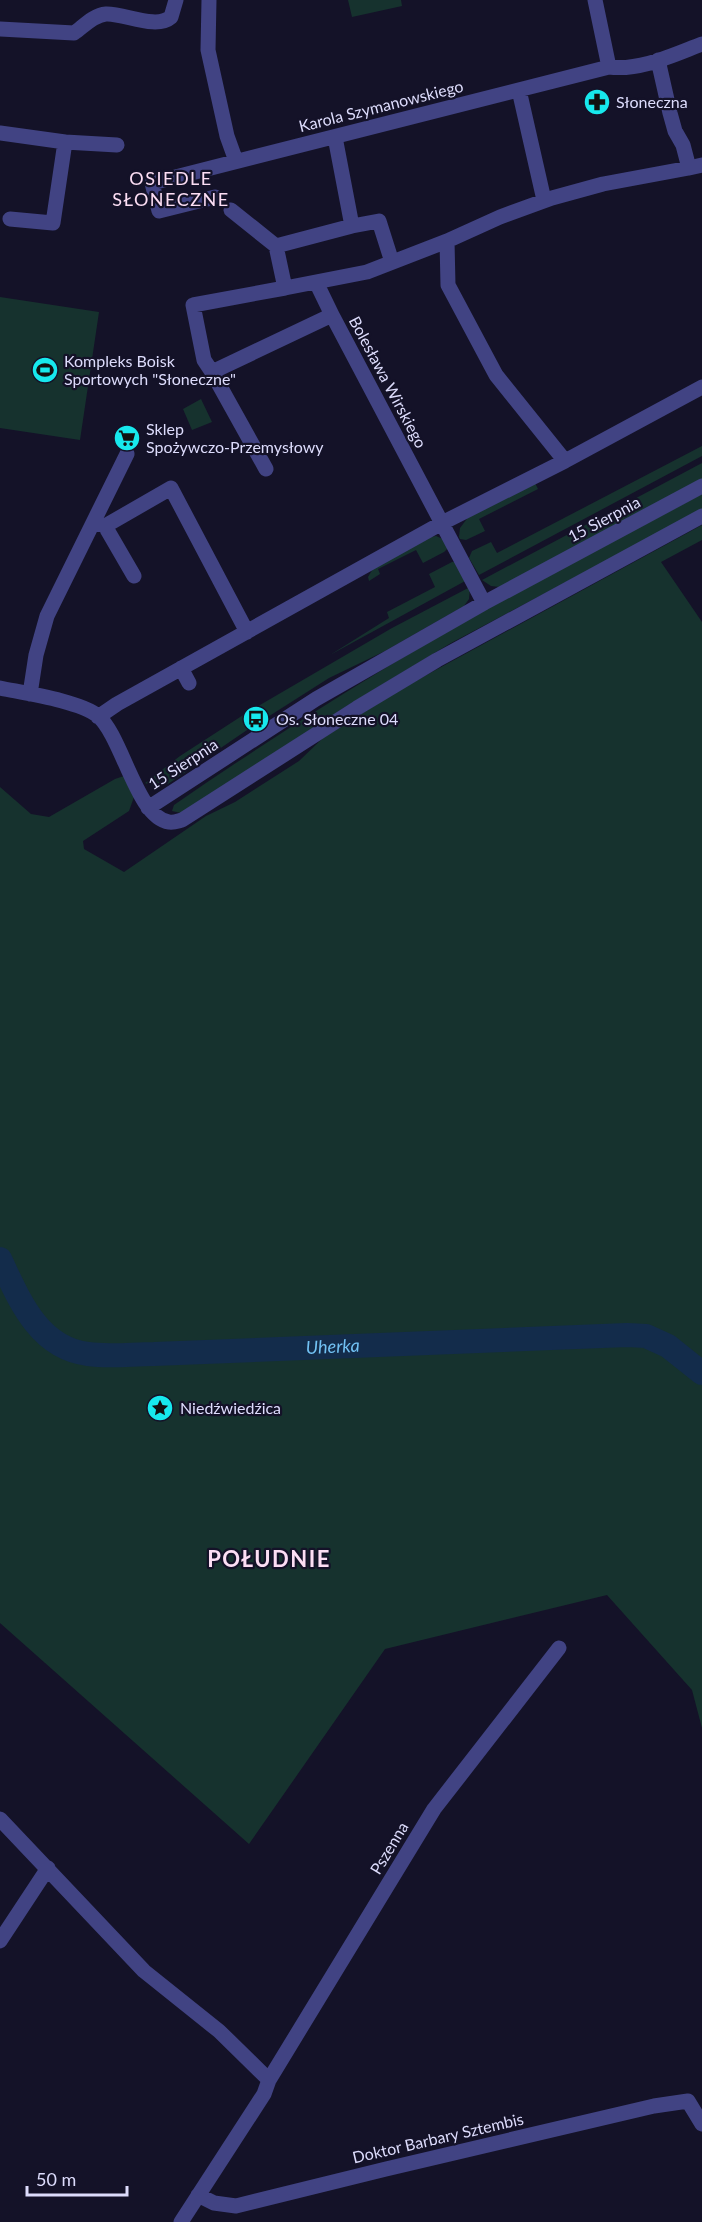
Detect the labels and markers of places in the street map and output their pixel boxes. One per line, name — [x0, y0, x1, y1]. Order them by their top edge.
pharmacy icon: Słoneczna — [582, 87, 612, 117]
place label: Słoneczna — [616, 92, 688, 111]
place label: Kompleks Boisk Sportowych "Słoneczne" — [64, 351, 236, 388]
sports icon: Kompleks Boisk Sportowych "Słoneczne" — [30, 355, 60, 385]
place label: Sklep Spożywczo-Przemysłowy — [146, 419, 324, 456]
supermarket icon: Sklep Spożywczo-Przemysłowy — [112, 423, 142, 453]
bus stop icon: Os. Słoneczne 04 — [241, 704, 271, 734]
place label: Os. Słoneczne 04 — [276, 709, 398, 728]
place icon: Niedźwiedźica — [145, 1393, 175, 1423]
place label: Niedźwiedźica — [180, 1398, 281, 1417]

